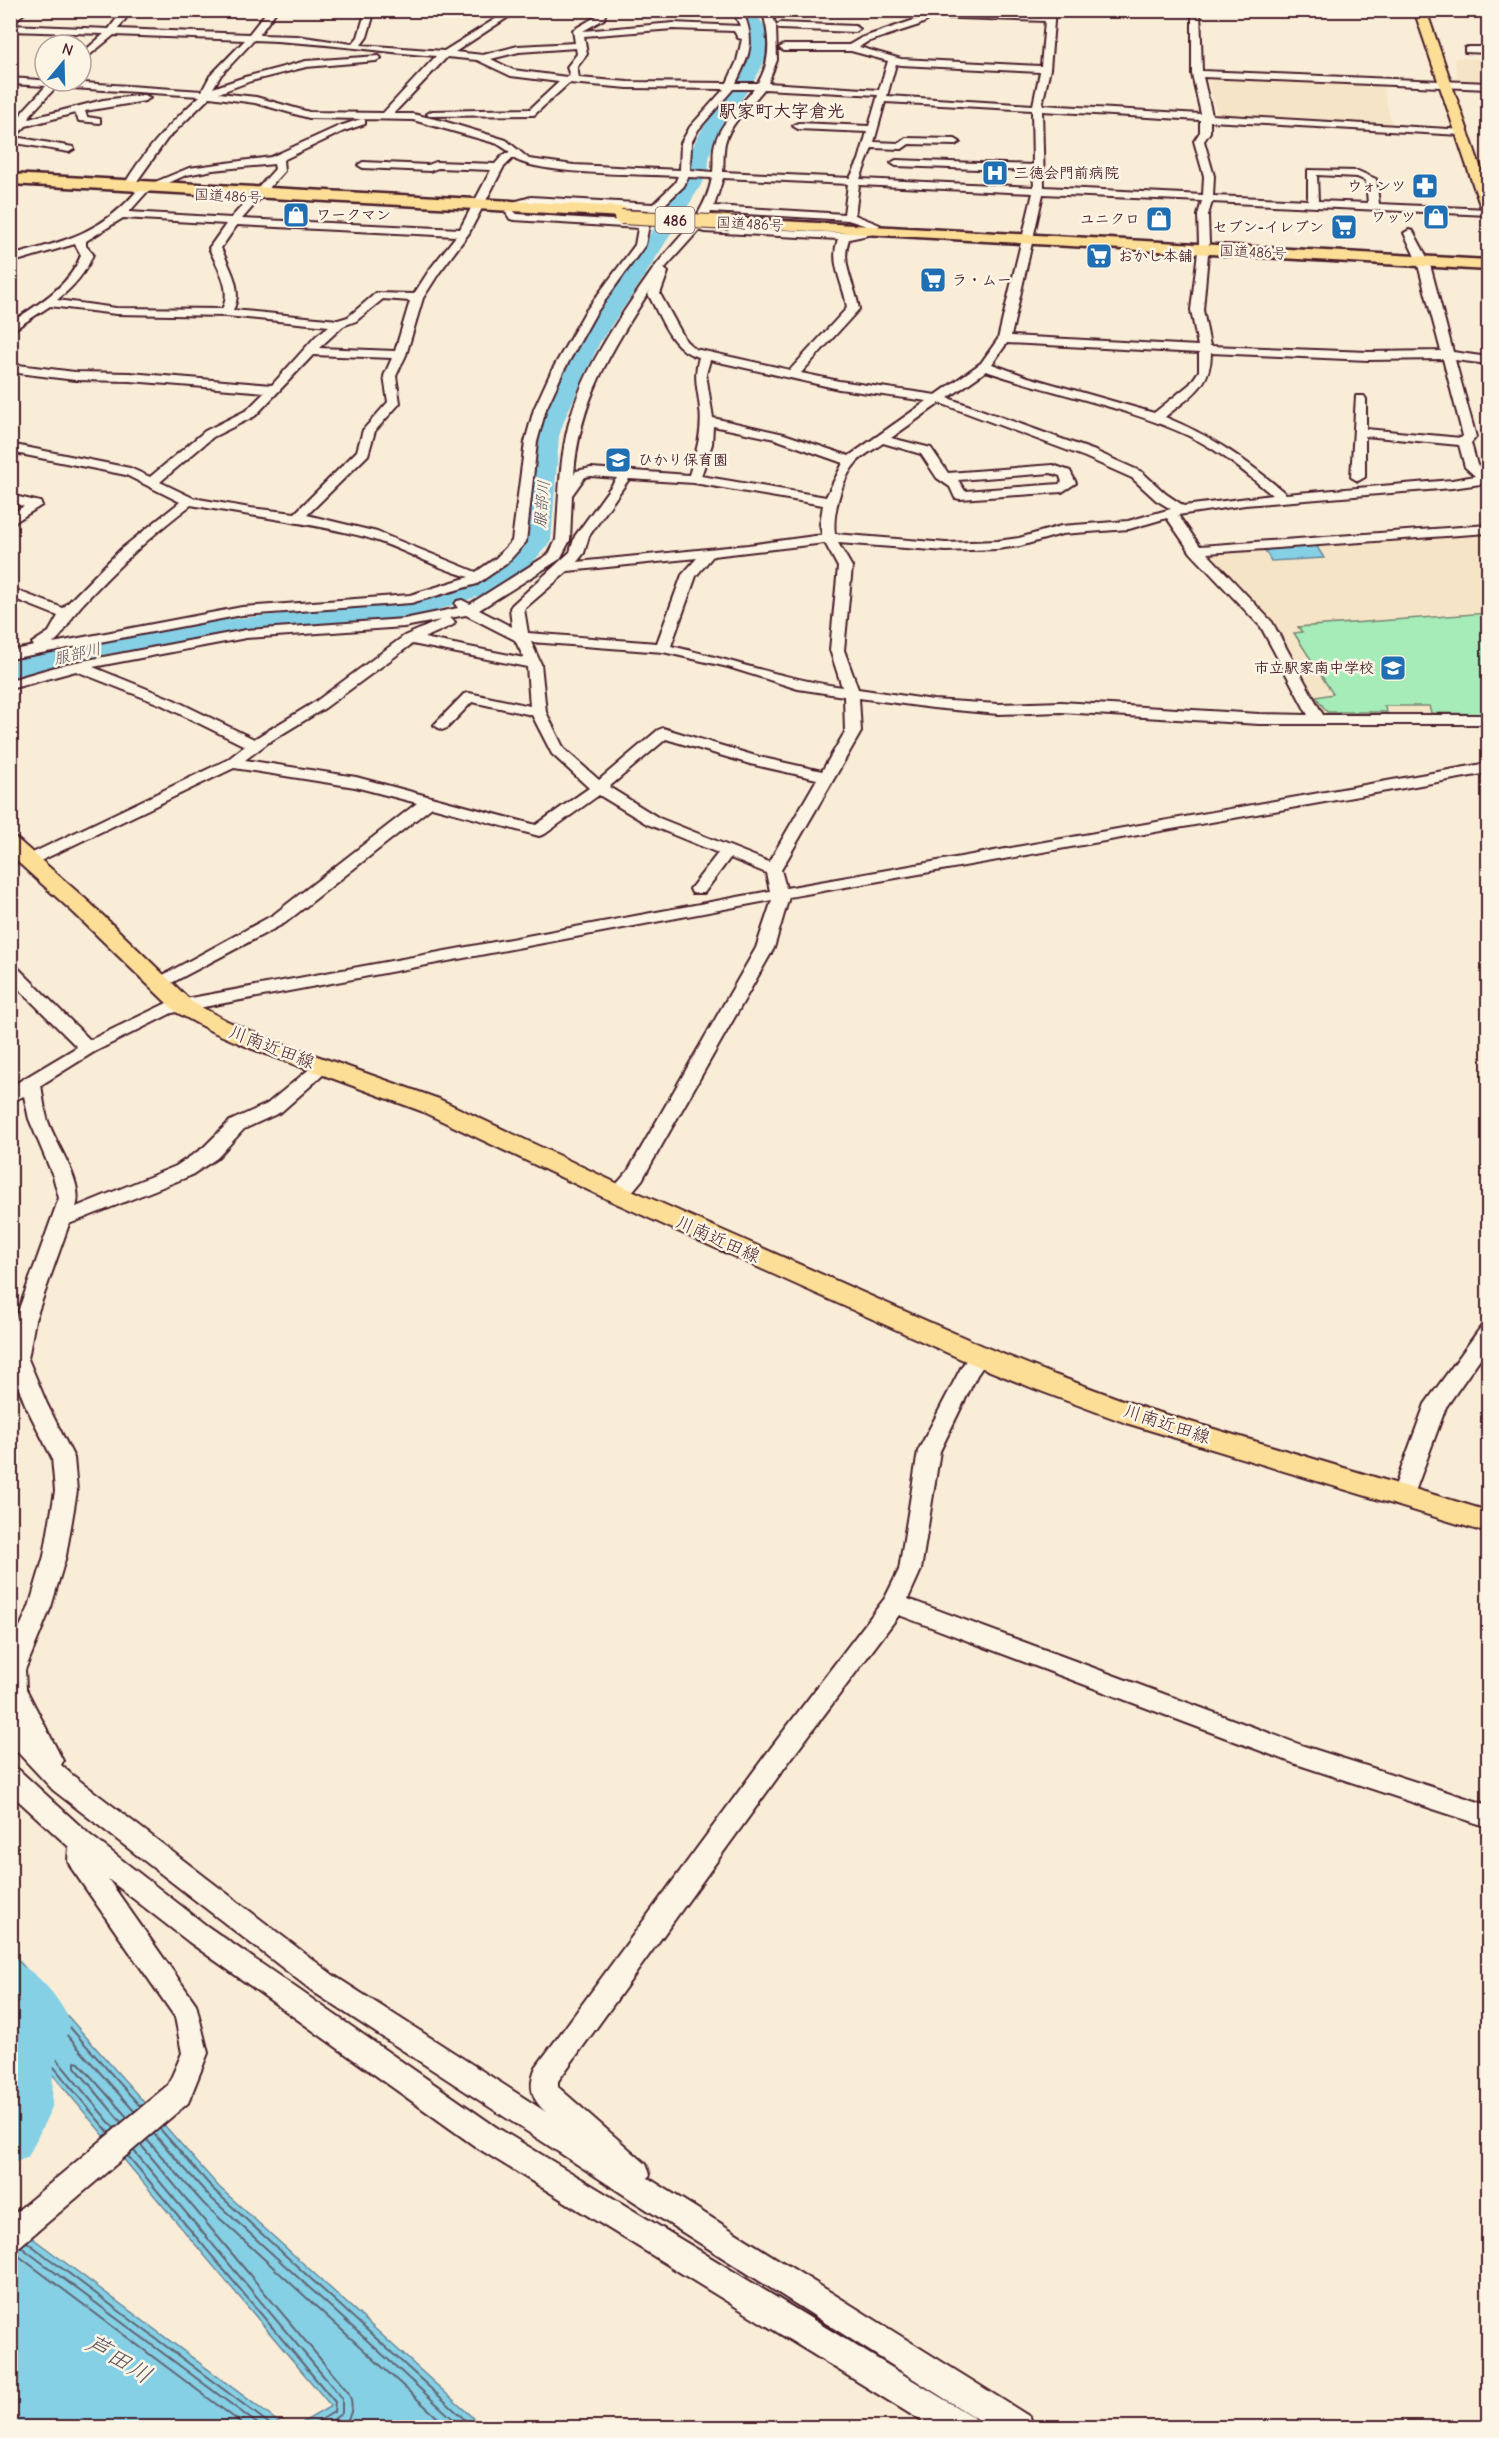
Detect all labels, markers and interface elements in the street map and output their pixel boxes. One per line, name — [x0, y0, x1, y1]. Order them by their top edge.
north arrow — [33, 33, 93, 93]
text: N — [60, 40, 75, 60]
district label: 駅家町大字倉光 — [719, 101, 845, 122]
hospital icon: 三徳会門前病院 — [980, 158, 1010, 188]
place label: 三徳会門前病院 — [1014, 164, 1119, 182]
pharmacy icon: ウォンツ — [1410, 171, 1440, 201]
place label: ウォンツ — [1347, 177, 1406, 195]
street label: 国道486号 — [194, 185, 262, 207]
shop icon: ワークマン — [281, 200, 311, 230]
shop icon: ワッツ — [1421, 202, 1451, 232]
shop icon: ユニクロ — [1144, 204, 1174, 234]
place label: ワークマン — [316, 206, 391, 224]
road number: 486 — [656, 207, 694, 233]
place label: ワッツ — [1371, 208, 1416, 226]
place label: ユニクロ — [1080, 210, 1140, 228]
supermarket icon: セブン-イレブン — [1329, 212, 1359, 242]
street label: 国道486号 — [716, 213, 784, 235]
place label: セブン-イレブン — [1213, 218, 1324, 236]
supermarket icon: おかし本舗 — [1084, 241, 1114, 271]
street label: 国道486号 — [1219, 241, 1287, 263]
place label: おかし本舗 — [1118, 247, 1193, 265]
supermarket icon: ラ・ムー — [918, 265, 948, 295]
place label: ラ・ムー — [952, 271, 1012, 289]
school or university icon: ひかり保育園 — [603, 445, 633, 475]
place label: ひかり保育園 — [638, 451, 728, 469]
water label: 服部川 — [531, 479, 553, 529]
water label: 服部川 — [52, 640, 103, 668]
school or university icon: 市立駅家南中学校 — [1378, 653, 1408, 683]
place label: 市立駅家南中学校 — [1254, 659, 1374, 677]
street label: 川南近田線 — [226, 1022, 318, 1073]
street label: 川南近田線 — [672, 1212, 763, 1267]
street label: 川南近田線 — [1121, 1401, 1213, 1448]
water label: 芦田川 — [81, 2328, 157, 2390]

